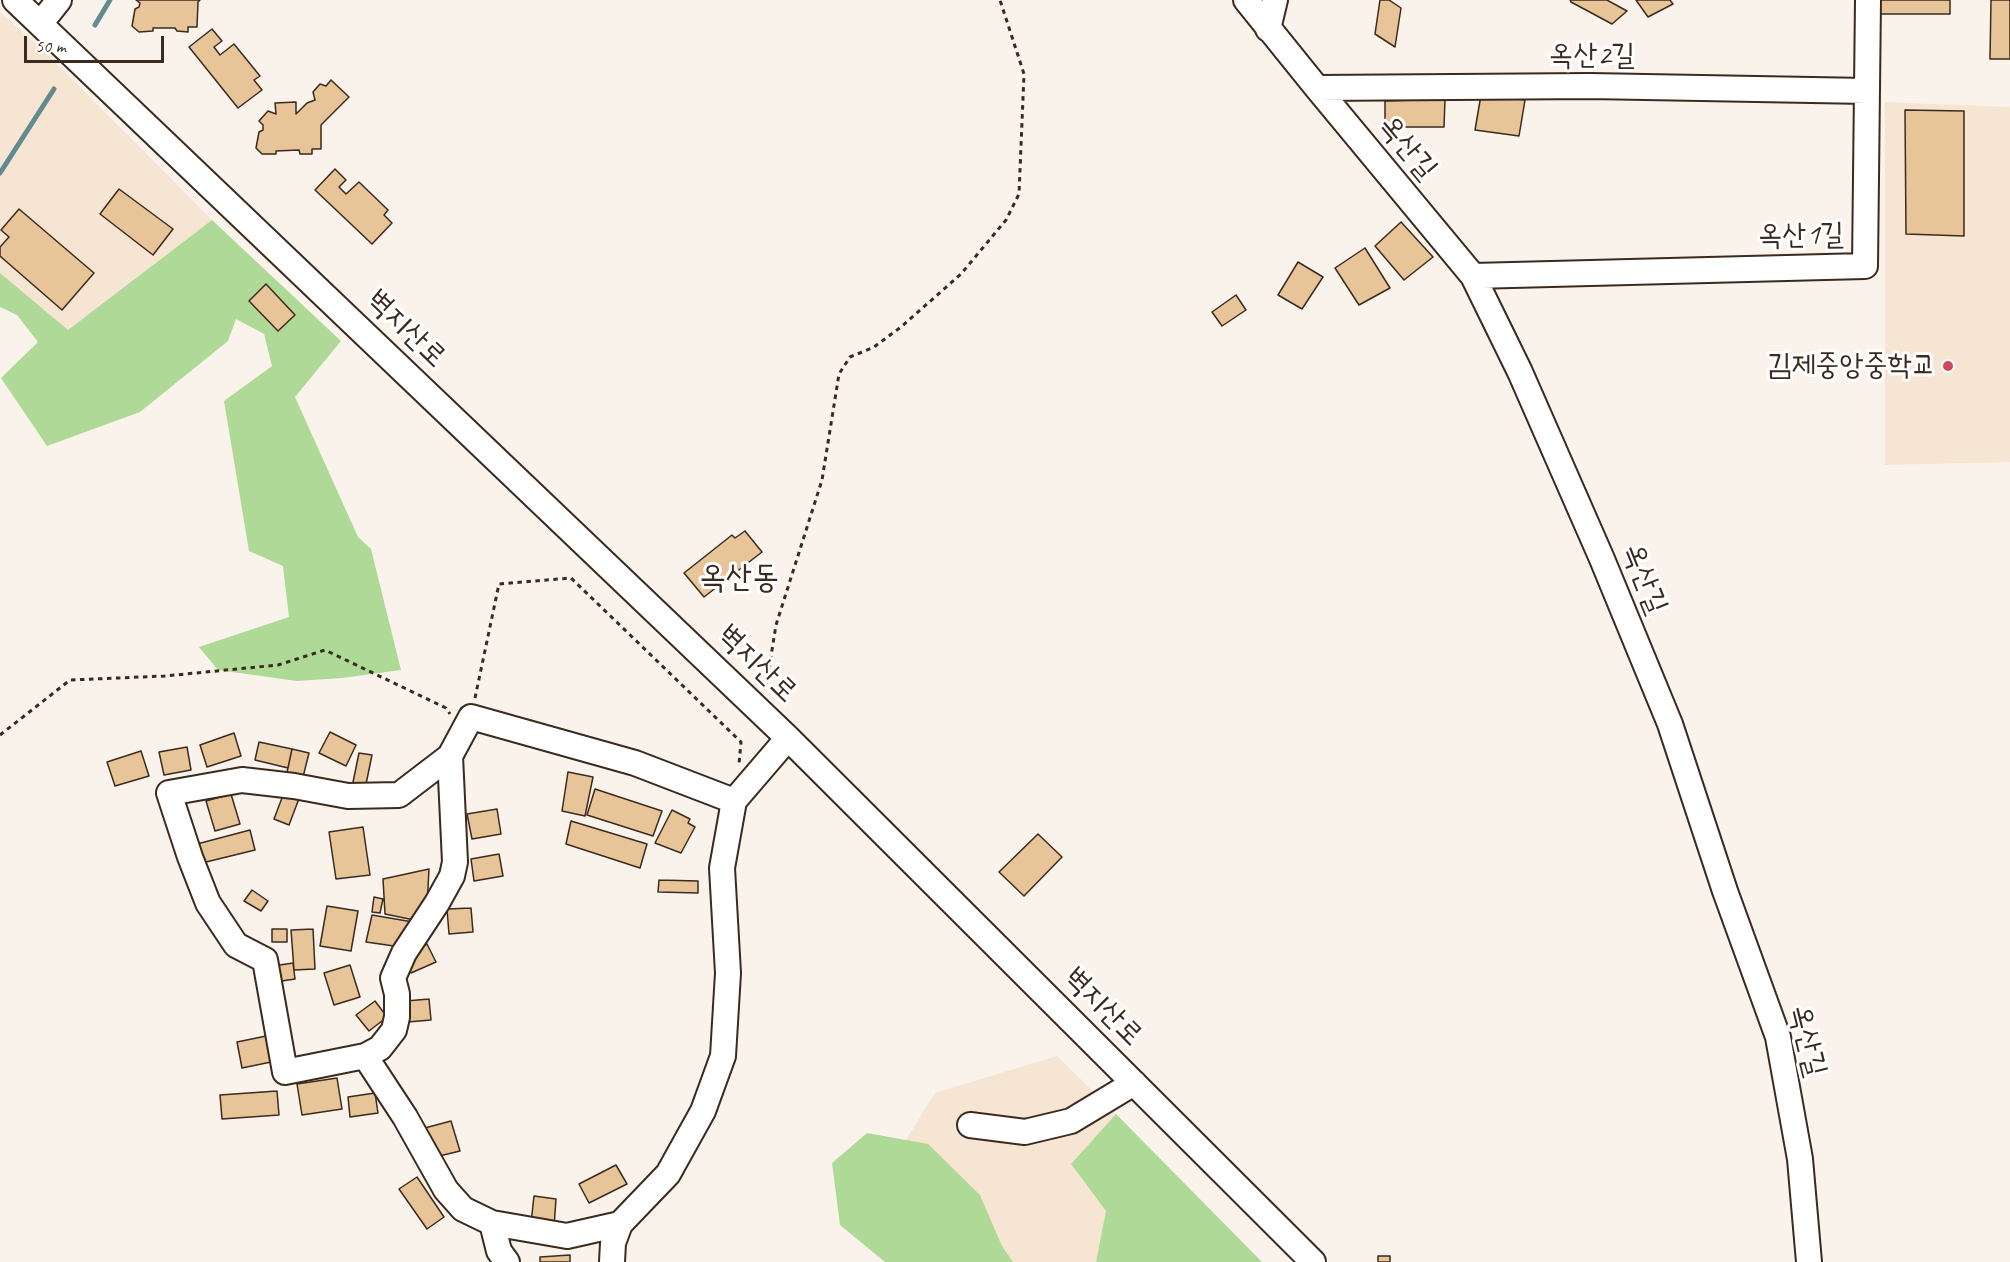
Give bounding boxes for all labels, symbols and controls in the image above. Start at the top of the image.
scale bar [27,24,166,62]
text: 50 m [35,35,66,57]
street label: 옥산2길 [1549,38,1635,74]
street label: 옥산길 [1370,109,1444,187]
street label: 옥산1길 [1758,217,1844,255]
street label: 벽지산로 [359,283,453,375]
place label: 김제중앙중학교 [1767,348,1936,384]
marker: 김제중앙중학교 [1941,359,1955,373]
street label: 옥산길 [1614,539,1674,619]
district label: 옥산동 [699,558,779,598]
street label: 벽지산로 [710,618,804,710]
street label: 벽지산로 [1056,960,1150,1054]
street label: 옥산길 [1781,1002,1833,1080]

